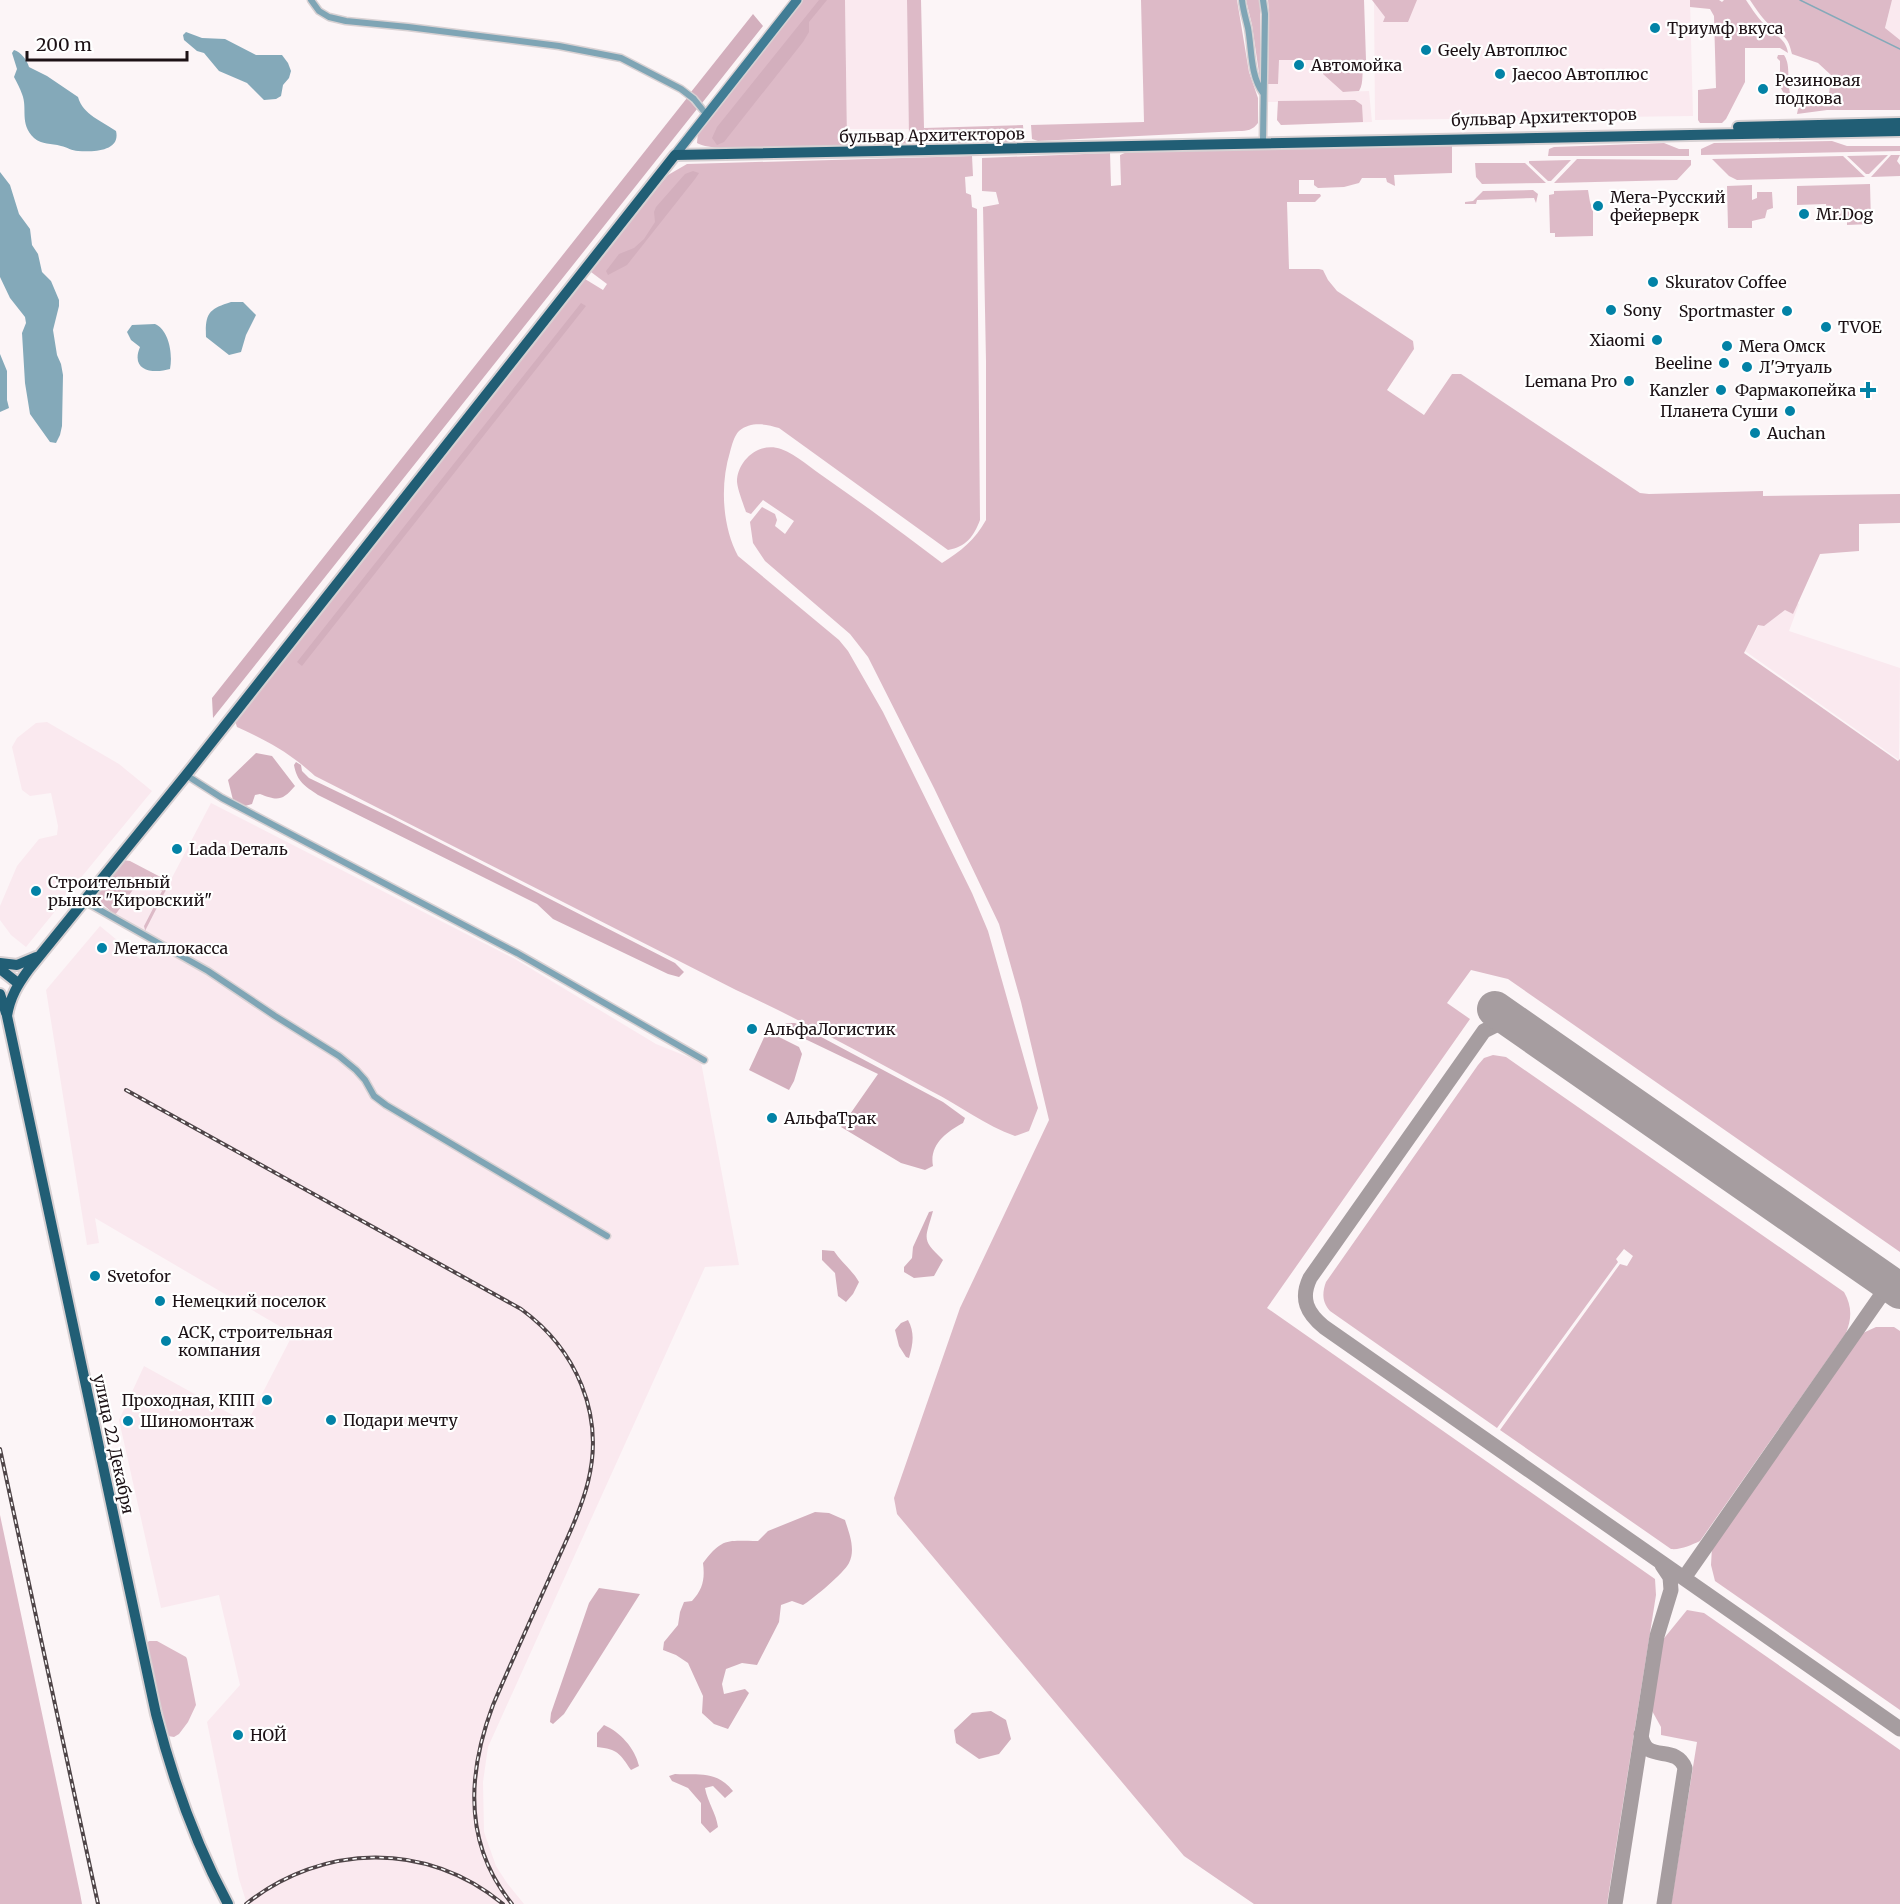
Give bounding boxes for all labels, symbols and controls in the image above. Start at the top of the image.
place label: Триумф вкуса [1667,18,1784,38]
marker: Триумф вкуса [1648,21,1662,35]
scale bar [27,24,188,62]
text: 200 m [36,33,92,56]
place label: Geely Автоплюс [1438,40,1567,60]
marker: Geely Автоплюс [1419,43,1433,57]
place label: Автомойка [1310,55,1402,75]
marker: Автомойка [1292,58,1306,72]
place label: Jaecoo Автоплюс [1511,64,1648,84]
marker: Jaecoo Автоплюс [1493,67,1507,81]
place label: Резиновая подкова [1775,70,1861,108]
marker: Резиновая подкова [1756,82,1770,96]
street label: бульвар Архитекторов [1451,104,1637,130]
street label: бульвар Архитекторов [839,123,1025,147]
place label: Мега-Русский фейерверк [1610,187,1726,225]
marker: Мега-Русский фейерверк [1591,199,1605,213]
place label: Mr.Dog [1816,204,1873,224]
marker: Mr.Dog [1797,207,1811,221]
place label: Skuratov Coffee [1665,272,1787,292]
marker: Skuratov Coffee [1646,275,1660,289]
place label: Sony [1623,300,1662,320]
place label: Sportmaster [1679,301,1775,321]
marker: Sony [1604,303,1618,317]
marker: Sportmaster [1780,304,1794,318]
place label: TVOE [1838,317,1882,337]
marker: TVOE [1819,320,1833,334]
place label: Xiaomi [1589,330,1645,350]
marker: Xiaomi [1650,333,1664,347]
place label: Мега Омск [1739,336,1826,356]
marker: Мега Омск [1720,339,1734,353]
place label: Beeline [1655,353,1712,373]
marker: Beeline [1717,356,1731,370]
place label: Л'Этуаль [1759,357,1832,377]
marker: Л'Этуаль [1740,360,1754,374]
place label: Lemana Pro [1525,371,1617,391]
marker: Lemana Pro [1622,374,1636,388]
place label: Kanzler [1649,380,1709,400]
place label: Фармакопейка [1735,380,1856,400]
marker: Kanzler [1714,383,1728,397]
marker: Фармакопейка [1861,383,1875,397]
place label: Планета Суши [1660,401,1778,421]
marker: Планета Суши [1783,404,1797,418]
place label: Auchan [1766,423,1826,443]
marker: Auchan [1748,426,1762,440]
place label: Lada Dеталь [189,839,288,859]
marker: Lada Dеталь [170,842,184,856]
place label: Строительный рынок "Кировский" [48,872,212,910]
marker: Строительный рынок "Кировский" [29,884,43,898]
place label: Металлокасса [114,938,229,958]
marker: Металлокасса [95,941,109,955]
place label: АльфаЛогистик [763,1019,896,1039]
marker: АльфаЛогистик [745,1022,759,1036]
place label: АльфаТрак [783,1108,876,1128]
marker: АльфаТрак [765,1111,779,1125]
place label: Svetofor [107,1266,171,1286]
marker: Svetofor [88,1269,102,1283]
place label: Немецкий поселок [172,1291,326,1311]
marker: Немецкий поселок [153,1294,167,1308]
place label: АСК, строительная компания [177,1322,333,1360]
marker: АСК, строительная компания [159,1334,173,1348]
street label: улица 22 Декабря [89,1372,139,1516]
place label: Проходная, КПП [121,1390,255,1410]
marker: Проходная, КПП [260,1393,274,1407]
place label: Подари мечту [343,1410,459,1430]
place label: Шиномонтаж [140,1411,254,1431]
marker: Подари мечту [324,1413,338,1427]
marker: Шиномонтаж [121,1414,135,1428]
place label: НОЙ [250,1725,287,1745]
marker: НОЙ [231,1728,245,1742]

